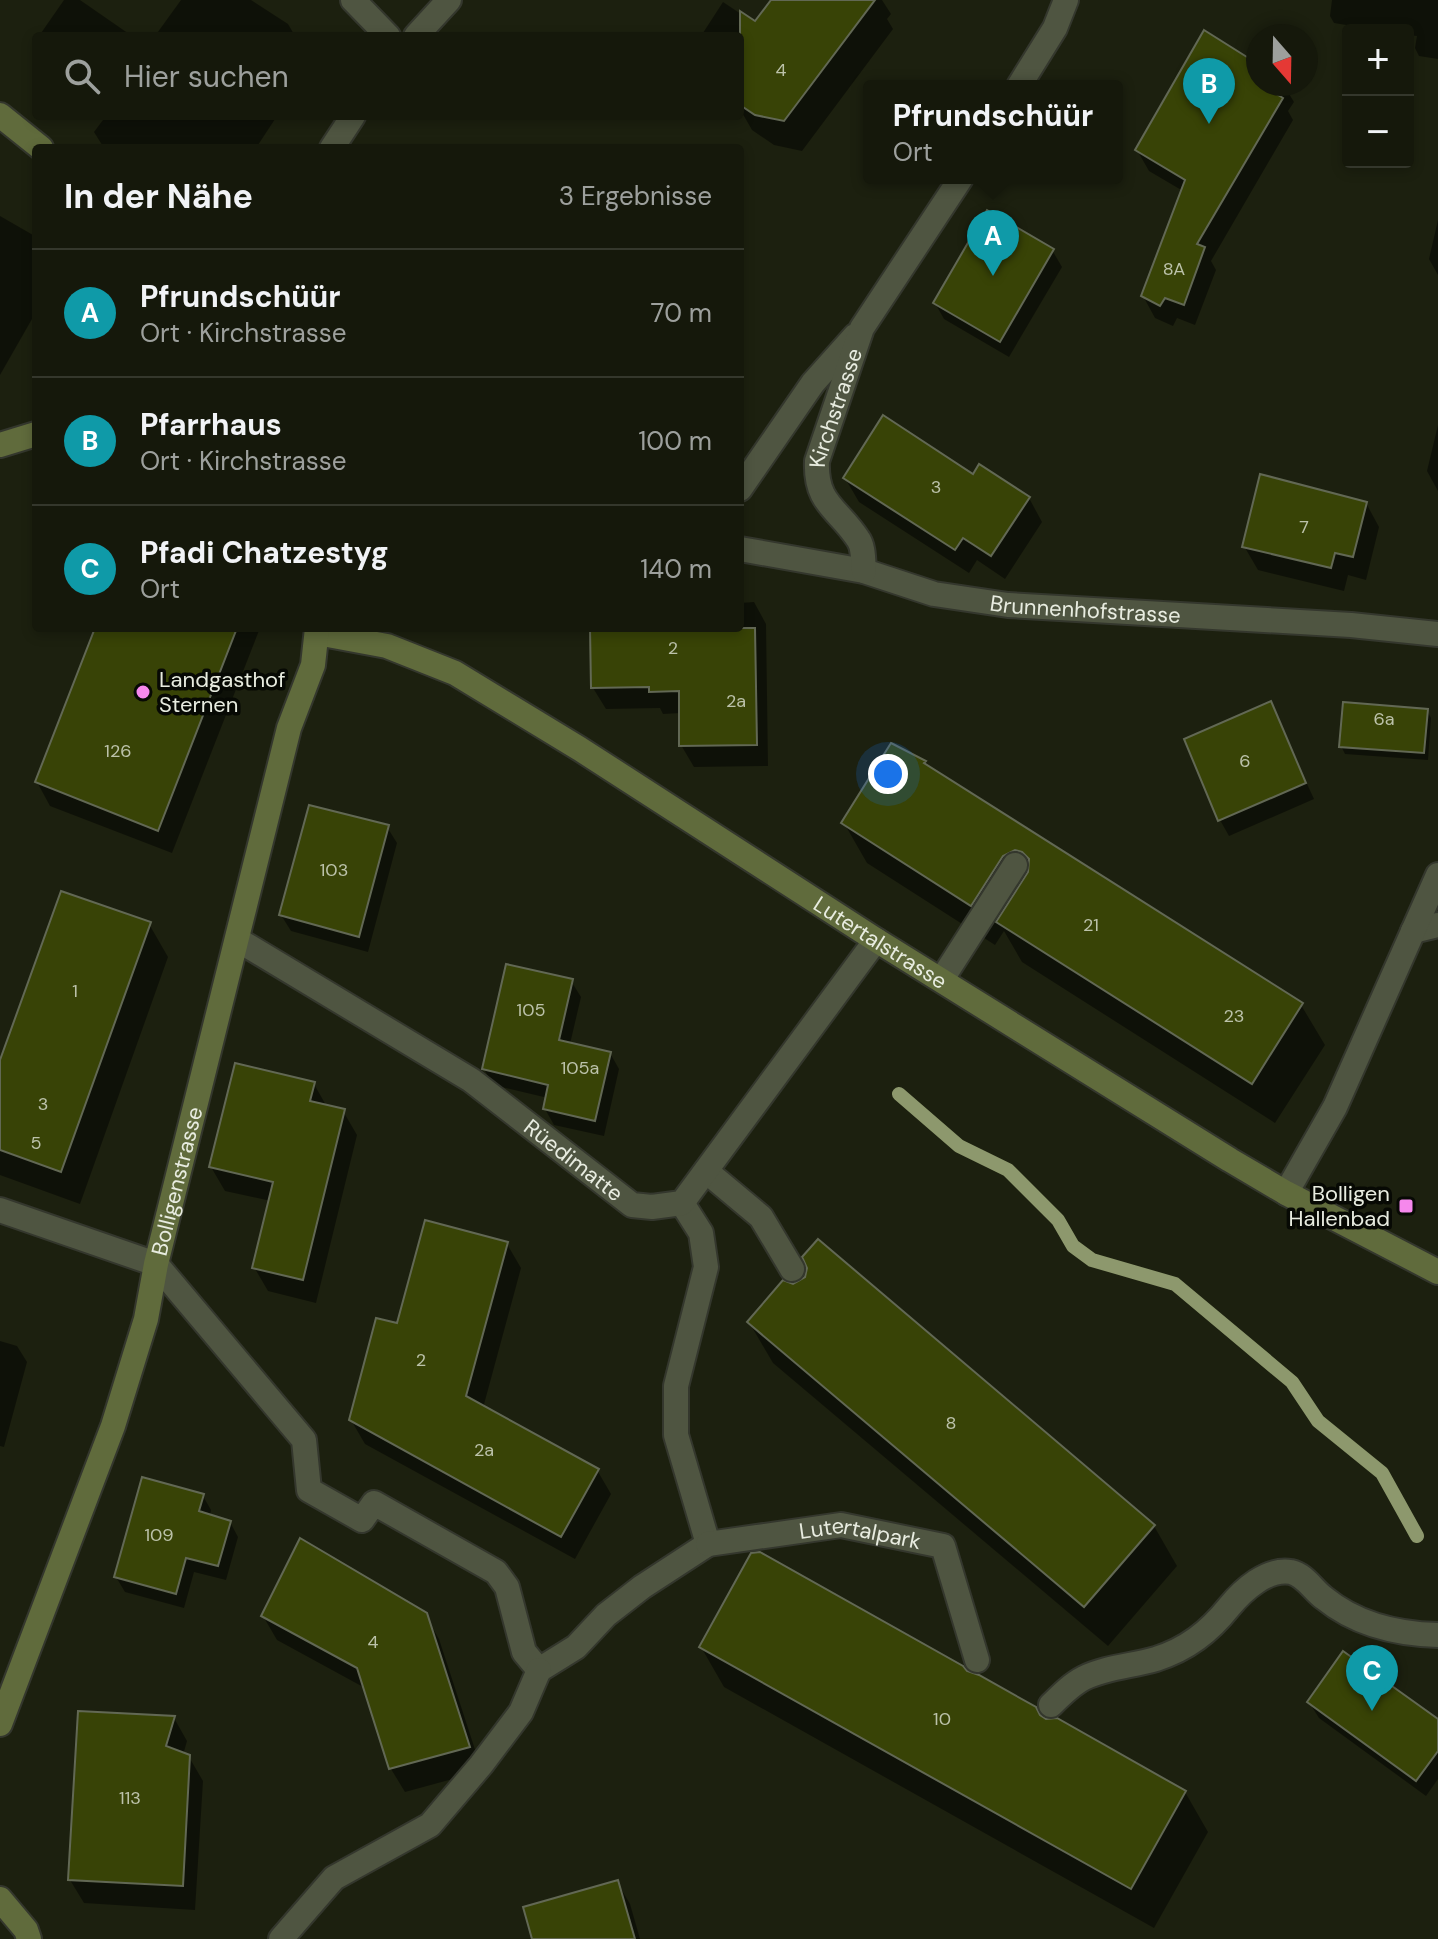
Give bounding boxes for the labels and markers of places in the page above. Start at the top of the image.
pin: B [1183,58,1235,124]
pin: A [967,210,1019,276]
place label: Landgasthof Sternen [159,665,286,719]
marker: Landgasthof Sternen [134,683,152,701]
place label: Bolligen Hallenbad [1289,1179,1390,1233]
marker: Bolligen Hallenbad [1397,1197,1415,1215]
pin: C [1346,1645,1398,1711]

